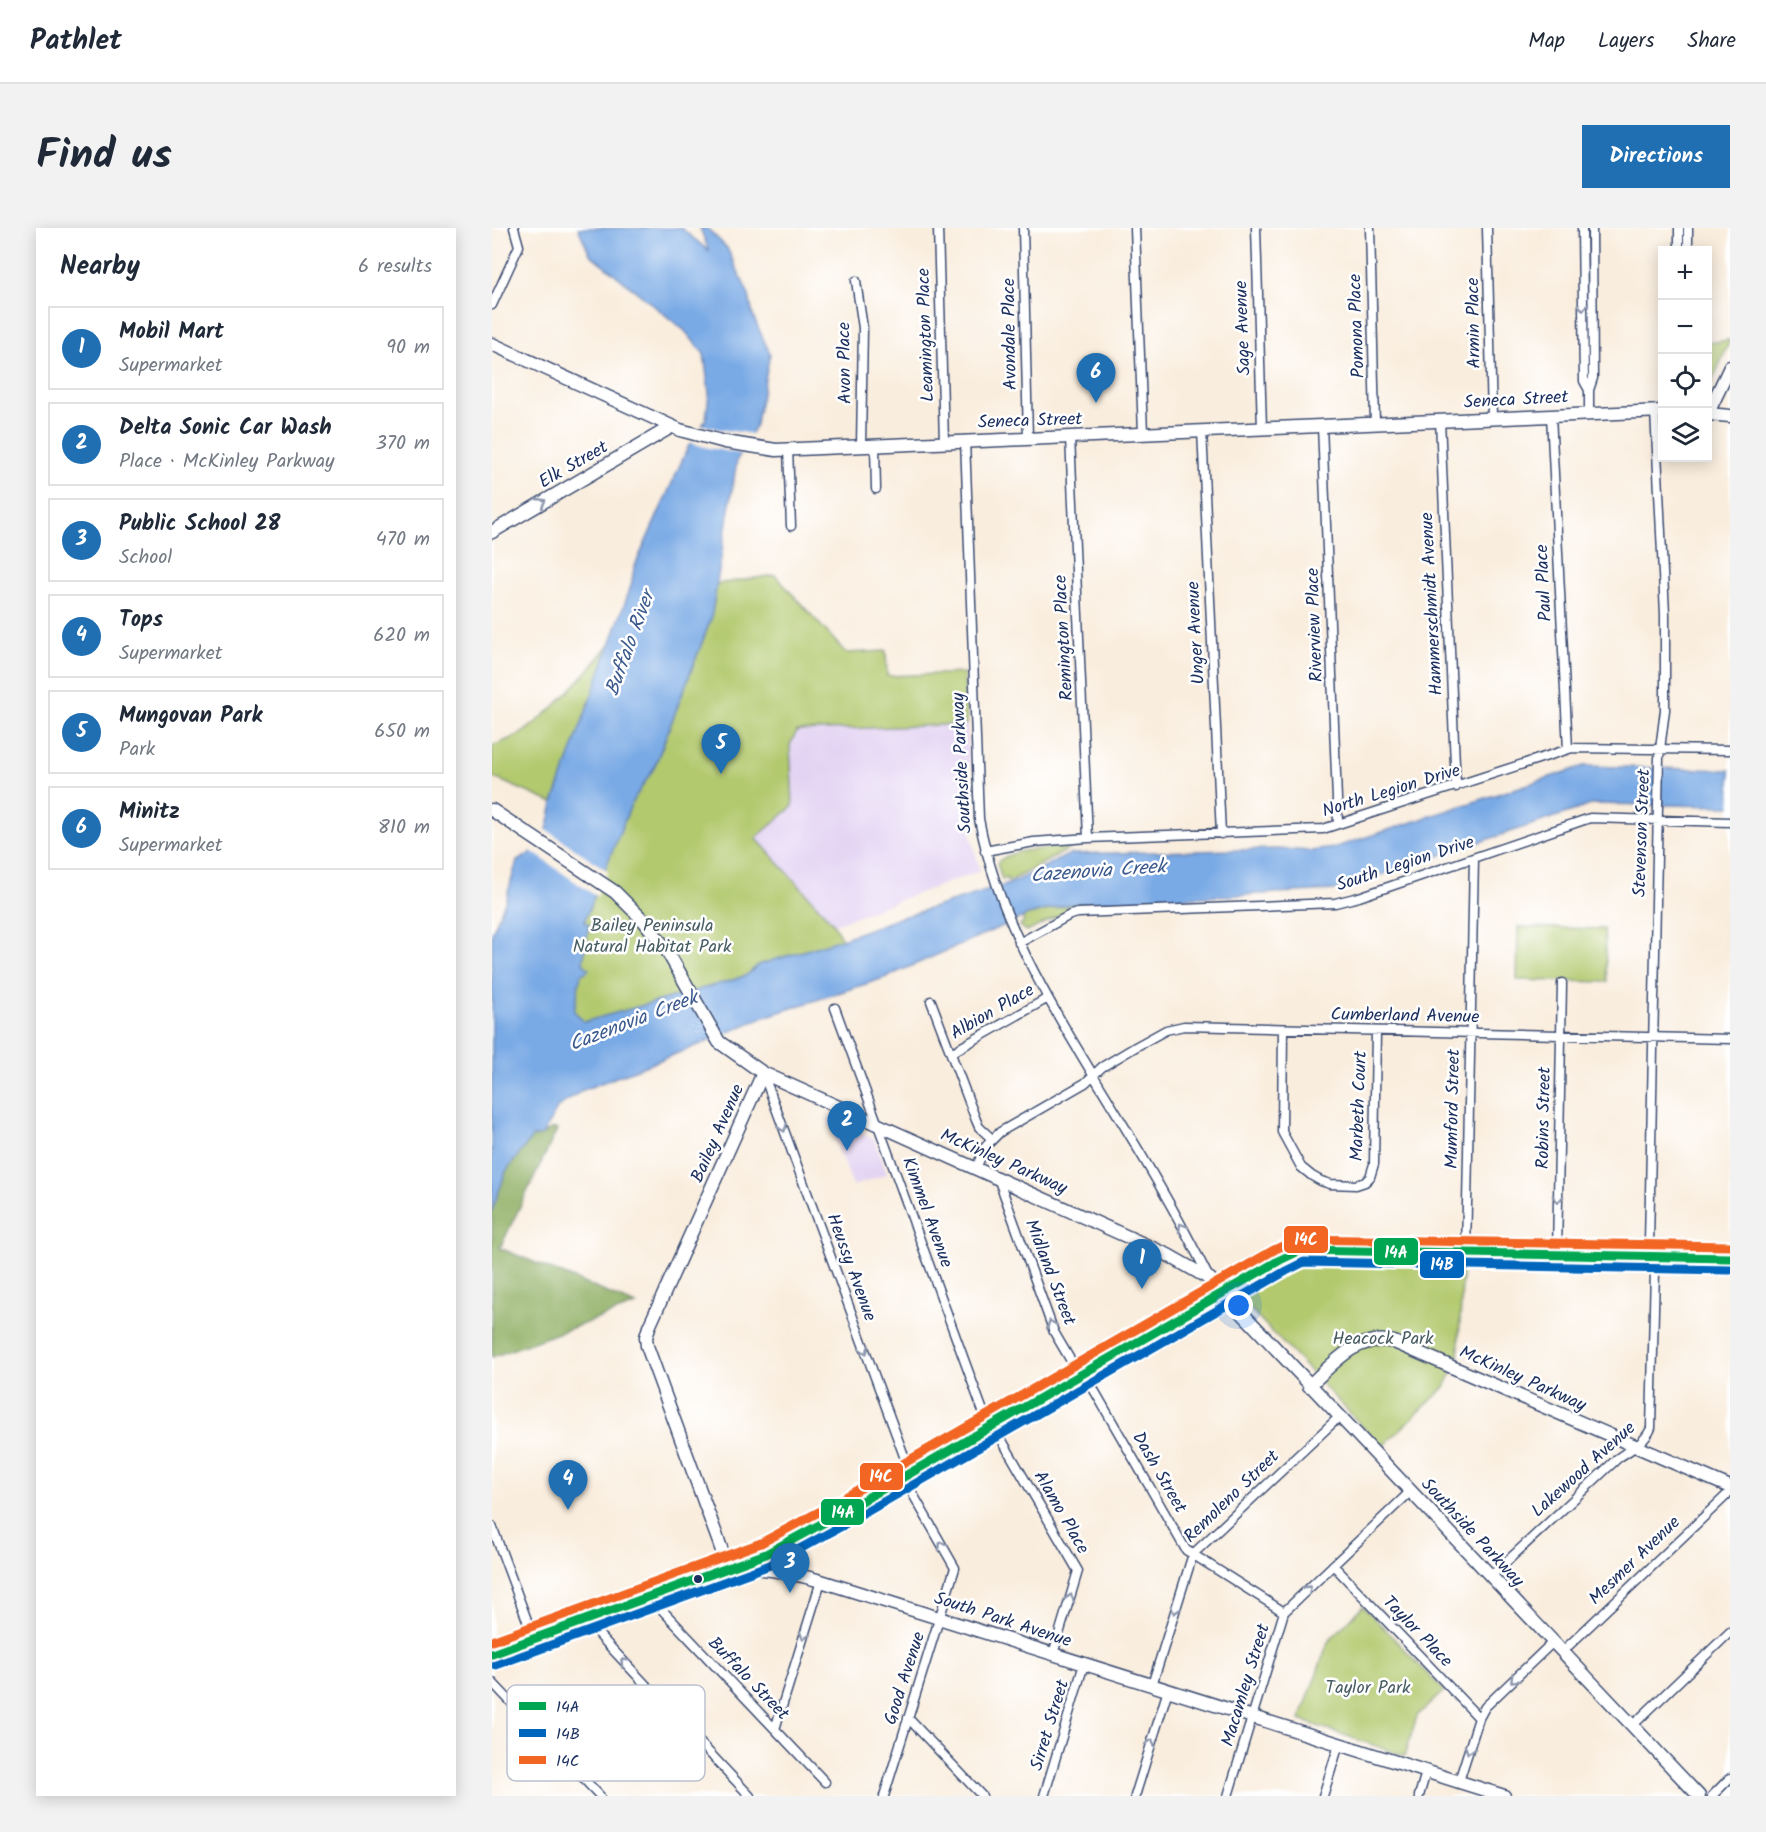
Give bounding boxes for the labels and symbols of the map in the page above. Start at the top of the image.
street label: Leamington Place [910,268,943,402]
street label: Pomona Place [1341,273,1374,379]
street label: Armin Place [1459,277,1490,369]
street label: Avondale Place [995,278,1026,390]
street label: Sage Avenue [1227,280,1260,376]
one-way arrow [1577,303,1589,312]
street label: Avon Place [830,322,861,404]
pin: 6 [1076,354,1116,403]
street label: Seneca Street [1463,383,1570,418]
street label: Seneca Street [977,405,1084,438]
street label: Elk Street [533,433,615,497]
one-way arrow [536,498,547,509]
street label: Hammerschmidt Avenue [1413,512,1452,696]
street label: Paul Place [1528,544,1561,622]
street label: Riverview Place [1299,567,1332,683]
street label: Remington Place [1047,574,1082,702]
street label: Unger Avenue [1179,581,1214,685]
water label: Buffalo River [597,583,666,700]
street label: Southside Parkway [944,691,981,834]
pin: 5 [702,724,740,774]
street label: North Legion Drive [1319,757,1464,826]
street label: Stevenson Street [1626,767,1659,898]
street label: South Legion Drive [1333,828,1478,900]
water label: Cazenovia Creek [1029,851,1169,893]
park label: Bailey Peninsula Natural Habitat Park [573,912,732,962]
street label: Albion Place [945,977,1040,1048]
water label: Cazenovia Creek [565,982,705,1061]
street label: Cumberland Avenue [1330,1001,1480,1032]
street label: Mumford Street [1438,1048,1469,1169]
street label: Marbeth Court [1343,1049,1376,1162]
street label: Robins Street [1529,1065,1560,1170]
street label: Bailey Avenue [684,1080,753,1188]
pin: 2 [828,1102,866,1151]
street label: McKinley Parkway [935,1121,1072,1204]
one-way arrow [776,1122,789,1132]
street label: Kimmel Avenue [893,1153,960,1272]
one-way arrow [1552,1195,1565,1204]
street label: Heussy Avenue [818,1210,884,1325]
street label: Midland Street [1016,1215,1084,1331]
one-way arrow [1178,1223,1189,1233]
line badge: 14C [1283,1225,1329,1254]
text: 14C [1294,1228,1318,1253]
line badge: 14A [1373,1237,1419,1266]
pin: 1 [1122,1240,1162,1289]
text: 14A [1384,1241,1408,1266]
line badge: 14B [1419,1250,1465,1279]
text: 14B [1430,1253,1454,1278]
your location [1224,1291,1253,1320]
one-way arrow [1046,1319,1059,1330]
park label: Heacock Park [1332,1325,1434,1354]
street label: McKinley Parkway [1454,1338,1591,1421]
one-way arrow [858,1344,870,1355]
street label: Lakewood Avenue [1525,1415,1643,1525]
street label: Dash Street [1124,1426,1194,1520]
street label: Remoleno Street [1177,1443,1288,1551]
pin: 4 [548,1460,588,1510]
line badge: 14C [859,1462,904,1491]
text: 14C [869,1465,893,1490]
street label: Alamo Place [1025,1466,1096,1560]
street label: Southside Parkway [1413,1472,1531,1595]
line badge: 14A [820,1498,865,1526]
text: 14A [831,1501,855,1526]
street label: Mesmer Avenue [1582,1509,1688,1613]
one-way arrow [938,1541,949,1551]
pin: 3 [770,1544,810,1593]
unlabelled marker [692,1573,704,1585]
street label: South Park Avenue [930,1585,1075,1656]
one-way arrow [1302,1585,1312,1596]
street label: Taylor Place [1375,1589,1459,1675]
one-way arrow [1063,1593,1075,1604]
one-way arrow [1170,1604,1182,1615]
street label: Macamley Street [1214,1619,1279,1751]
street label: Good Avenue [877,1628,934,1729]
street label: Buffalo Street [700,1630,796,1729]
one-way arrow [799,1630,811,1641]
one-way arrow [620,1658,631,1669]
one-way arrow [1511,1672,1521,1683]
park label: Taylor Park [1326,1674,1411,1703]
street label: Sirret Street [1023,1675,1078,1774]
legend [507,1685,705,1781]
text: 14A [556,1695,580,1720]
text: 14B [556,1722,580,1747]
one-way arrow [1144,1738,1156,1749]
one-way arrow [1464,1744,1476,1755]
text: 14C [556,1749,579,1774]

